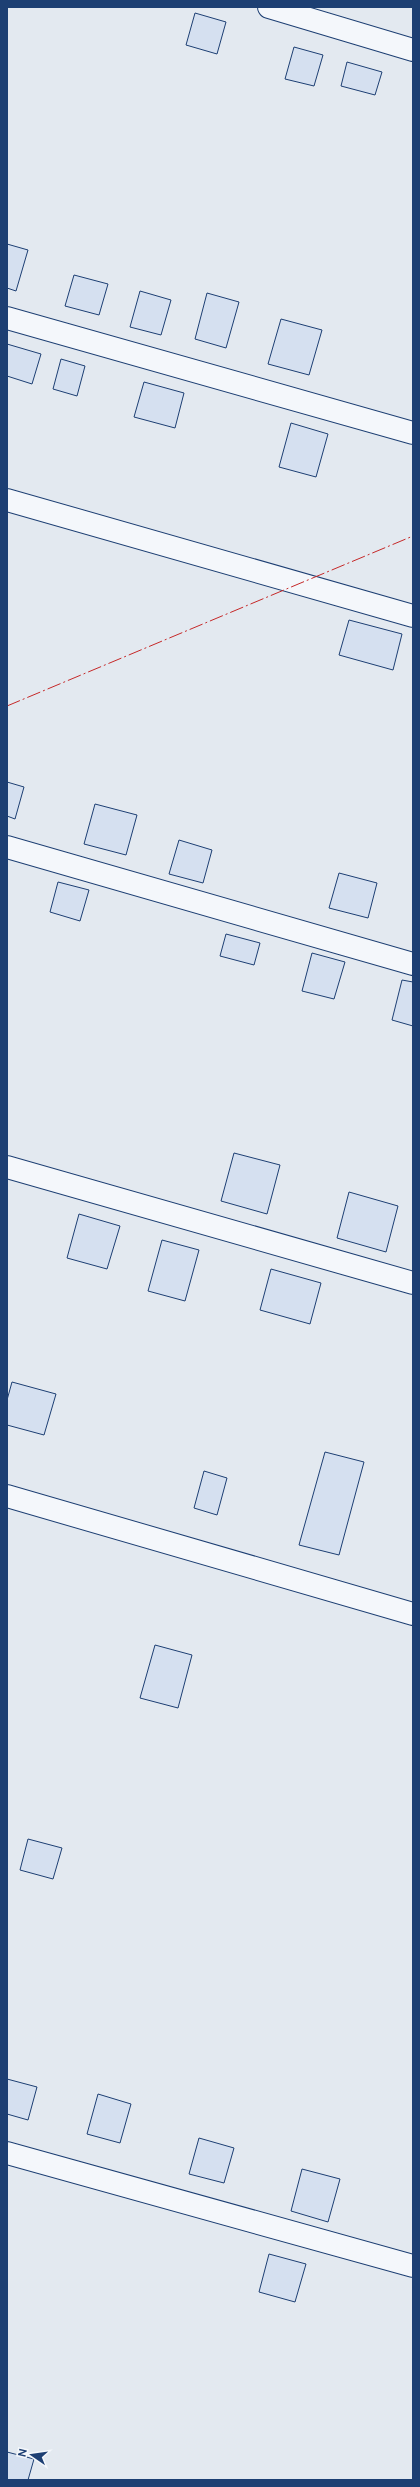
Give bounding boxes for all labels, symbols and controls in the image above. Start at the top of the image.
north arrow [12,2435,52,2475]
text: N [15,2447,30,2458]

